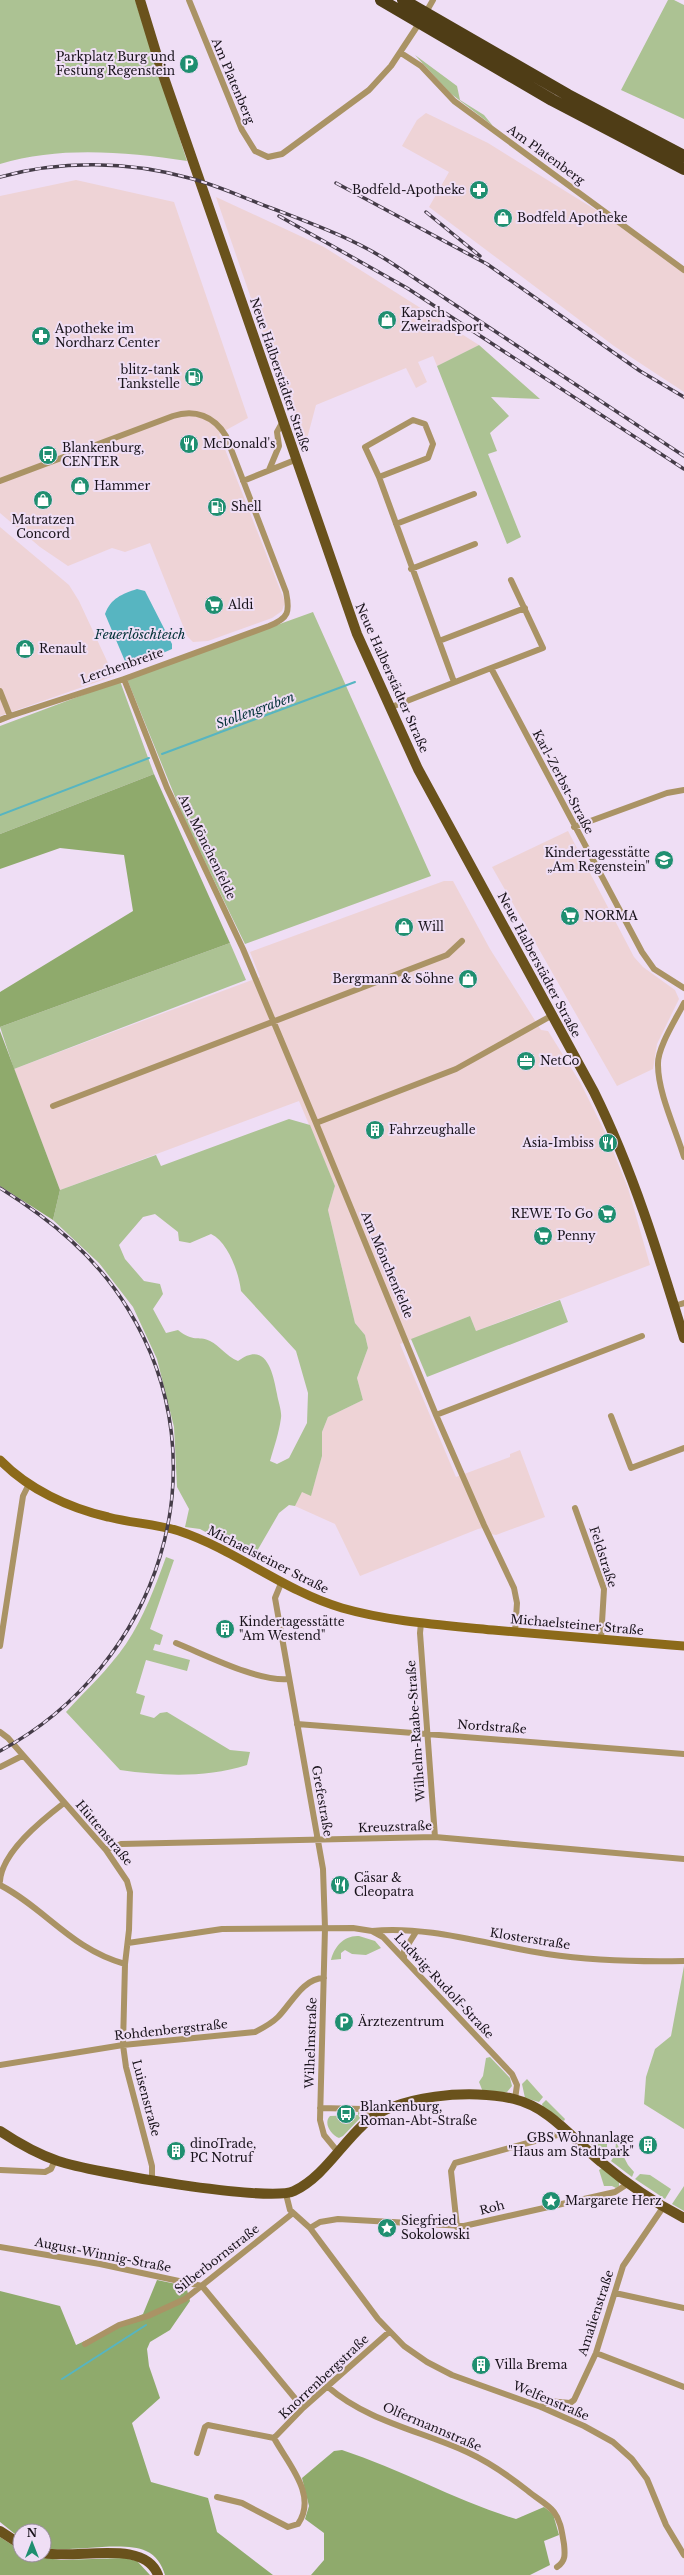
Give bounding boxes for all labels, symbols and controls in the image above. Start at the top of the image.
street label: Am Platenberg [208,35,259,127]
place label: Parkplatz Burg und Festung Regenstein [56,49,175,78]
parking icon: Parkplatz Burg und Festung Regenstein [178,53,200,75]
street label: Am Platenberg [504,121,588,188]
pharmacy icon: Bodfeld-Apotheke [468,179,490,201]
place label: Bodfeld-Apotheke [352,182,465,197]
shop icon: Bodfeld Apotheke [492,207,514,229]
place label: Bodfeld Apotheke [517,210,628,225]
street label: Neue Halberstädter Straße [247,296,314,454]
place label: Kapsch Zweiradsport [401,305,483,334]
shop icon: Kapsch Zweiradsport [376,309,398,331]
place label: Apotheke im Nordharz Center [54,321,160,350]
pharmacy icon: Apotheke im Nordharz Center [30,325,52,347]
place label: blitz-tank Tankstelle [118,362,181,391]
fuel station icon: blitz-tank Tankstelle [183,366,205,388]
restaurant icon: McDonald's [178,433,200,455]
place label: McDonald's [203,436,275,451]
place label: Blankenburg, CENTER [62,440,144,469]
bus stop icon: Blankenburg, CENTER [37,444,59,466]
shop icon: Hammer [69,475,91,497]
place label: Hammer [94,478,150,493]
shop icon: Matratzen Concord [32,489,54,511]
fuel station icon: Shell [206,496,228,518]
place label: Shell [231,499,262,514]
place label: Matratzen Concord [11,512,75,541]
supermarket icon: Aldi [203,594,225,616]
place label: Aldi [227,597,253,612]
street label: Neue Halberstädter Straße [353,601,432,755]
water label: Feuerlöschteich [94,626,185,643]
shop icon: Renault [14,638,36,660]
place label: Renault [39,641,87,656]
street label: Lerchenbreite [78,644,165,687]
water label: Stollengraben [213,688,297,733]
street label: Karl-Zerbst-Straße [530,727,597,837]
street label: Am Mönchenfelde [175,791,239,902]
place label: Kindertagesstätte „Am Regenstein" [544,845,650,874]
school or university icon: Kindertagesstätte „Am Regenstein" [653,849,675,871]
street label: Neue Halberstädter Straße [495,890,584,1040]
supermarket icon: NORMA [559,905,581,927]
place label: NORMA [584,908,638,923]
shop icon: Will [393,916,415,938]
place label: Will [417,919,444,934]
shop icon: Bergmann & Söhne [457,968,479,990]
place label: Bergmann & Söhne [333,971,454,986]
office icon: NetCo [515,1050,537,1072]
place label: NetCo [540,1053,580,1068]
building icon: Fahrzeughalle [364,1119,386,1141]
place label: Fahrzeughalle [389,1122,476,1137]
restaurant icon: Asia-Imbiss [597,1132,619,1154]
place label: Asia-Imbiss [521,1135,594,1150]
supermarket icon: REWE To Go [596,1203,618,1225]
place label: REWE To Go [511,1206,593,1221]
street label: Am Mönchenfelde [358,1208,417,1321]
supermarket icon: Penny [532,1225,554,1247]
place label: Penny [557,1228,596,1243]
street label: Michaelsteiner Straße [205,1522,331,1597]
street label: Feldstraße [586,1524,621,1590]
street label: Michaelsteiner Straße [510,1611,645,1638]
place label: Kindertagesstätte "Am Westend" [239,1614,345,1643]
building icon: Kindertagesstätte "Am Westend" [214,1618,236,1640]
street label: Wilhelm-Raabe-Straße [403,1660,428,1803]
street label: Nordstraße [457,1717,527,1736]
street label: Grefestraße [309,1764,336,1838]
street label: Hüttenstraße [73,1797,136,1868]
street label: Kreuzstraße [358,1818,432,1835]
place label: Cäsar & Cleopatra [354,1870,414,1899]
restaurant icon: Cäsar & Cleopatra [329,1874,351,1896]
street label: Klosterstraße [489,1925,571,1952]
street label: Ludwig-Rudolf-Straße [391,1930,497,2042]
street label: Wilhelmstraße [301,1997,320,2090]
parking icon: Ärztezentrum [333,2011,355,2033]
place label: Ärztezentrum [357,2013,444,2029]
street label: Rohdenbergstraße [114,2016,228,2043]
street label: Luisenstraße [129,2058,164,2138]
place label: Blankenburg, Roman-Abt-Straße [360,2099,477,2128]
bus stop icon: Blankenburg, Roman-Abt-Straße [335,2103,357,2125]
place label: GBS Wohnanlage "Haus am Stadtpark" [508,2130,634,2159]
building icon: GBS Wohnanlage "Haus am Stadtpark" [637,2134,659,2156]
place label: dinoTrade, PC Notruf [190,2136,256,2165]
building icon: dinoTrade, PC Notruf [165,2140,187,2162]
place icon: Margarete Herz [540,2190,562,2212]
place label: Margarete Herz [565,2193,662,2208]
street label: Roh [478,2197,506,2218]
place label: Siegfried Sokolowski [401,2213,470,2242]
place icon: Siegfried Sokolowski [376,2217,398,2239]
street label: Silberbornstraße [171,2221,262,2296]
street label: August-Winnig-Straße [33,2234,173,2275]
street label: Amalienstraße [574,2268,617,2359]
street label: Knorrenbergstraße [276,2331,372,2422]
building icon: Villa Brema [470,2354,492,2376]
place label: Villa Brema [494,2357,568,2372]
street label: Welfenstraße [510,2377,592,2423]
street label: Olfermannstraße [380,2399,484,2454]
north arrow [12,2523,52,2563]
text: N [27,2526,38,2540]

